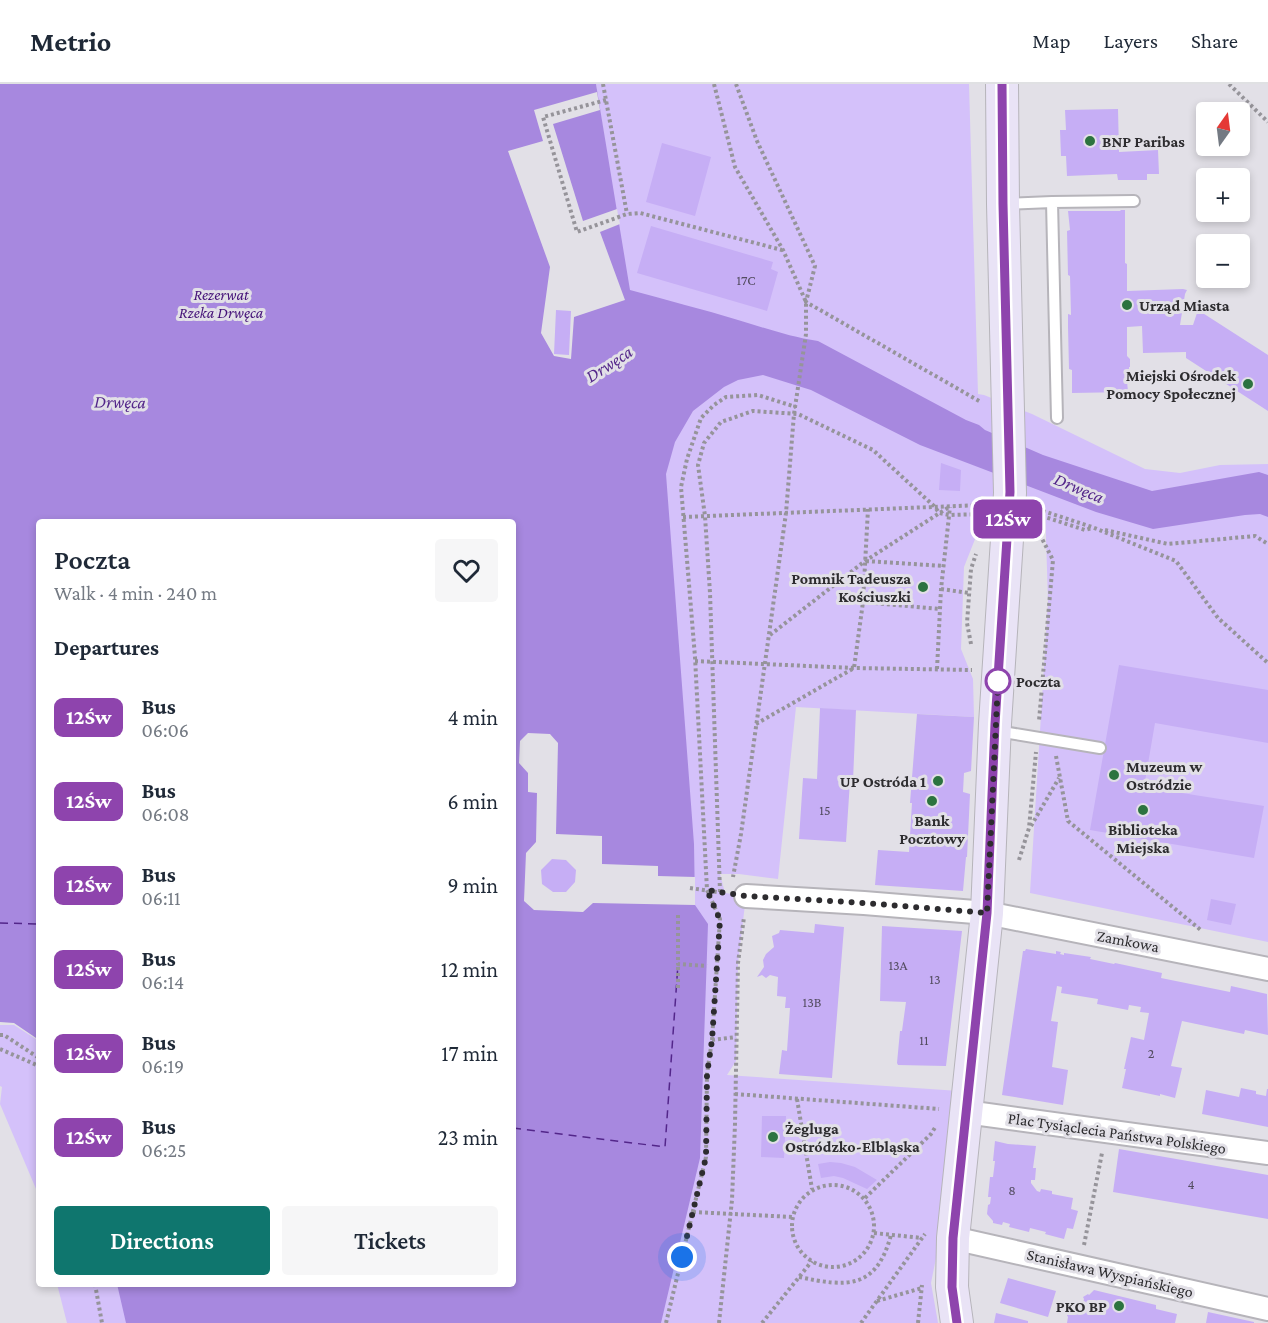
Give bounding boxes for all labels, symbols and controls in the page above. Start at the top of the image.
text: Metrio [30,26,111,57]
text: Map [1032,29,1071,53]
text: Layers [1104,29,1158,53]
text: Share [1191,29,1238,53]
north arrow [1196,102,1250,156]
map controls [1196,102,1250,288]
place label: BNP Paribas [1102,133,1185,150]
marker: BNP Paribas [1083,134,1097,148]
button: + [1196,168,1250,222]
button: − [1196,234,1250,288]
house number: 17C [736,272,756,288]
park label: Rezerwat Rzeka Drwęca [179,286,264,322]
place label: Urząd Miasta [1139,297,1230,314]
marker: Urząd Miasta [1120,298,1134,312]
water label: Drwęca [582,341,637,386]
place label: Miejski Ośrodek Pomocy Społecznej [1106,367,1236,403]
marker: Miejski Ośrodek Pomocy Społecznej [1241,377,1255,391]
water label: Drwęca [94,392,147,412]
water label: Drwęca [1051,469,1107,508]
line badge: 12Św [966,500,1050,538]
text: 12Św [985,507,1031,531]
button: heart [435,539,498,602]
text: Poczta [54,544,130,575]
place label: Pomnik Tadeusza Kościuszki [791,570,911,605]
marker: Pomnik Tadeusza Kościuszki [916,580,930,594]
text: Walk · 4 min · 240 m [54,582,217,604]
text: Departures [54,635,159,660]
marker: Poczta [985,668,1011,694]
place label: Poczta [1016,673,1061,690]
text: Bus [141,694,176,719]
text: 12Św [66,705,111,729]
text: 4 min [447,705,498,730]
text: 06:06 [141,719,189,741]
place label: Muzeum w Ostródzie [1126,758,1202,793]
marker: Muzeum w Ostródzie [1107,768,1121,782]
place label: UP Ostróda 1 [840,773,926,790]
marker: UP Ostróda 1 [931,774,945,788]
text: Bus [141,778,176,803]
text: 12Św [66,789,111,813]
text: 6 min [447,789,498,814]
marker: Bank Pocztowy [925,794,939,808]
house number: 15 [819,802,831,818]
text: 06:08 [141,803,190,825]
marker: Biblioteka Miejska [1136,803,1150,817]
place label: Bank Pocztowy [899,812,965,847]
place label: Biblioteka Miejska [1108,821,1178,857]
text: Bus [141,862,176,887]
text: 12Św [66,873,111,897]
text: 9 min [447,873,498,898]
text: 06:11 [141,887,181,909]
street label: Zamkowa [1095,927,1161,955]
text: Bus [141,946,176,971]
text: 12Św [66,957,111,981]
text: 12 min [441,957,498,982]
house number: 13A [888,957,908,973]
text: 06:14 [141,971,184,993]
house number: 13 [929,971,941,987]
house number: 13B [803,994,822,1010]
text: Bus [141,1030,176,1055]
house number: 11 [919,1032,929,1048]
text: 12Św [66,1041,111,1065]
text: 17 min [441,1041,498,1066]
house number: 2 [1148,1045,1155,1061]
text: 06:19 [141,1055,184,1077]
street label: Plac Tysiąclecia Państwa Polskiego [1007,1109,1227,1158]
text: Bus [141,1114,176,1139]
place label: Żegluga Ostródzko-Elbląska [785,1120,920,1155]
text: 12Św [66,1125,111,1149]
text: 23 min [438,1125,498,1150]
marker: Żegluga Ostródzko-Elbląska [766,1130,780,1144]
text: 06:25 [141,1139,186,1161]
house number: 4 [1187,1176,1195,1192]
house number: 8 [1008,1182,1016,1198]
button: Directions [54,1206,270,1275]
button: Tickets [282,1206,498,1275]
your location [667,1242,697,1272]
street label: Stanisława Wyspiańskiego [1025,1246,1195,1301]
place label: PKO BP [1056,1298,1107,1315]
marker: PKO BP [1112,1299,1126,1313]

